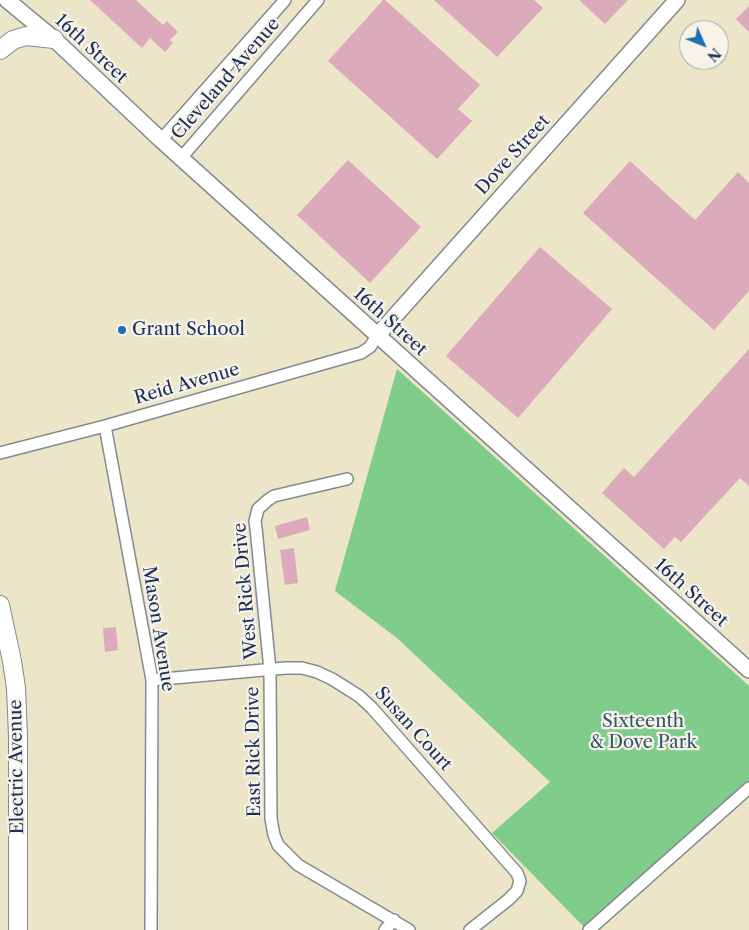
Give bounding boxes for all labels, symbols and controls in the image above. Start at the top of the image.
street label: 16th Street [50,10,132,88]
street label: Cleveland Avenue [167,14,285,144]
north arrow [679,20,729,70]
text: N [703,44,725,65]
street label: Dove Street [471,111,555,199]
street label: 16th Street [349,283,431,361]
place label: Grant School [132,319,245,341]
marker: Grant School [116,324,128,336]
street label: Reid Avenue [132,359,242,409]
street label: West Rick Drive [229,522,263,660]
street label: 16th Street [650,554,732,632]
street label: Mason Avenue [137,565,179,693]
street label: Susan Court [370,683,456,775]
street label: East Rick Drive [242,686,266,818]
street label: Electric Avenue [5,699,29,835]
park label: Sixteenth & Dove Park [589,711,697,754]

